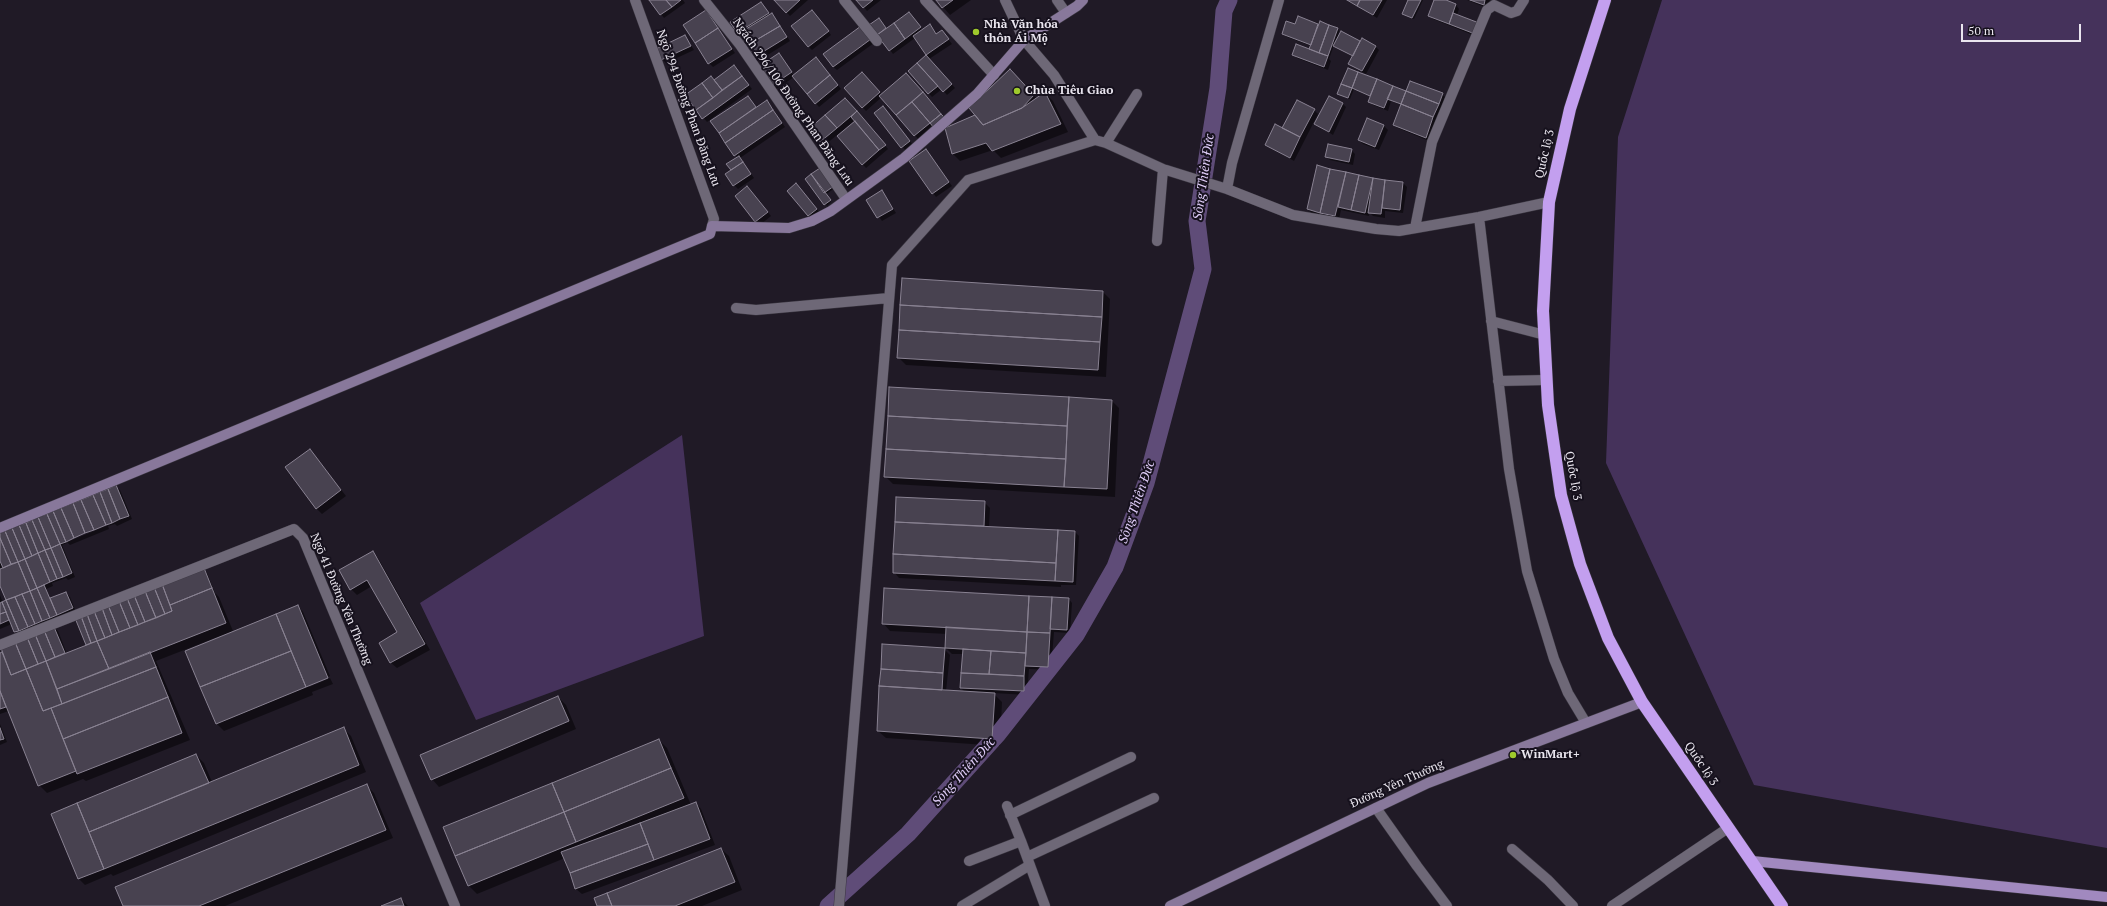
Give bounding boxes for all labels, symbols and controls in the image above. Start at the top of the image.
street label: Ngách 296/106 Đường Phan Đăng Lưu [729,16,857,188]
scale bar [1963,16,2083,42]
place label: Nhà Văn hóa thôn Ái Mộ [984,18,1058,46]
text: 50 m [1968,23,1994,38]
marker: Nhà Văn hóa thôn Ái Mộ [971,27,981,37]
street label: Ngõ 294 Đường Phan Đăng Lưu [653,28,723,188]
place label: Chùa Tiêu Giao [1025,84,1113,98]
marker: Chùa Tiêu Giao [1012,86,1022,96]
street label: Quốc lộ 3 [1532,128,1558,180]
water label: Sông Thiên Đức [1190,133,1218,221]
street label: Quốc lộ 3 [1562,450,1584,502]
water label: Sông Thiên Đức [1115,458,1159,546]
street label: Ngõ 41 Đường Yên Thường [307,531,375,667]
water label: Sông Thiên Đức [929,735,999,809]
street label: Quốc lộ 3 [1681,739,1721,789]
place label: WinMart+ [1521,748,1580,762]
marker: WinMart+ [1508,750,1518,760]
street label: Đường Yên Thường [1348,757,1446,811]

